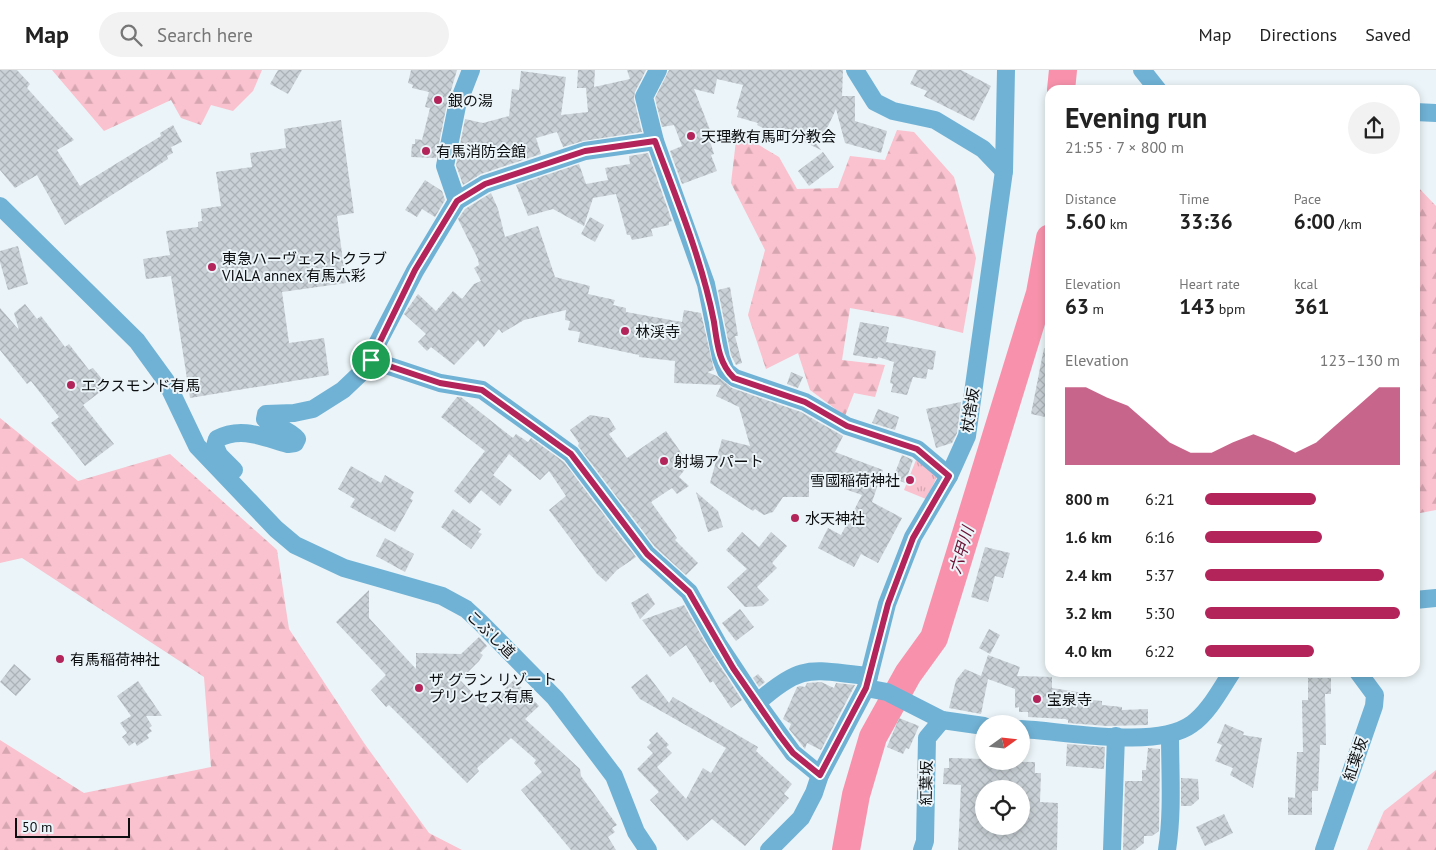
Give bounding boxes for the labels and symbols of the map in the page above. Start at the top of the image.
place label: 銀の湯 [448,91,493,110]
marker: 銀の湯 [432,94,444,106]
place label: 天理教有馬町分教会 [701,127,836,146]
marker: 天理教有馬町分教会 [685,130,697,142]
place label: 有馬消防会館 [436,142,526,161]
marker: 有馬消防会館 [420,145,432,157]
place label: 東急ハーヴェストクラブ VIALA annex 有馬六彩 [221,249,387,285]
marker: 東急ハーヴェストクラブ VIALA annex 有馬六彩 [206,261,218,273]
place label: 林渓寺 [635,322,680,341]
marker: 林渓寺 [619,325,631,337]
pin [350,339,392,381]
place label: エクスモンド有馬 [81,376,201,395]
marker: エクスモンド有馬 [65,379,77,391]
street label: 杖捨坂 [957,386,983,434]
place label: 射場アパート [674,452,764,471]
marker: 射場アパート [658,455,670,467]
place label: 雪國稲荷神社 [810,471,900,490]
marker: 雪國稲荷神社 [904,474,916,486]
place label: 水天神社 [805,509,865,528]
marker: 水天神社 [789,512,801,524]
water label: 六甲川 [944,522,978,576]
street label: こぶし道 [463,606,519,662]
place label: 有馬稲荷神社 [70,650,160,669]
marker: 有馬稲荷神社 [54,653,66,665]
place label: ザ グラン リゾート プリンセス有馬 [429,670,557,706]
marker: ザ グラン リゾート プリンセス有馬 [413,682,425,694]
place label: 宝泉寺 [1047,690,1092,709]
marker: 宝泉寺 [1031,693,1043,705]
north arrow [975,715,1030,770]
street label: 紅葉坂 [1339,735,1371,783]
street label: 紅葉坂 [916,760,936,806]
scale bar [15,815,130,838]

